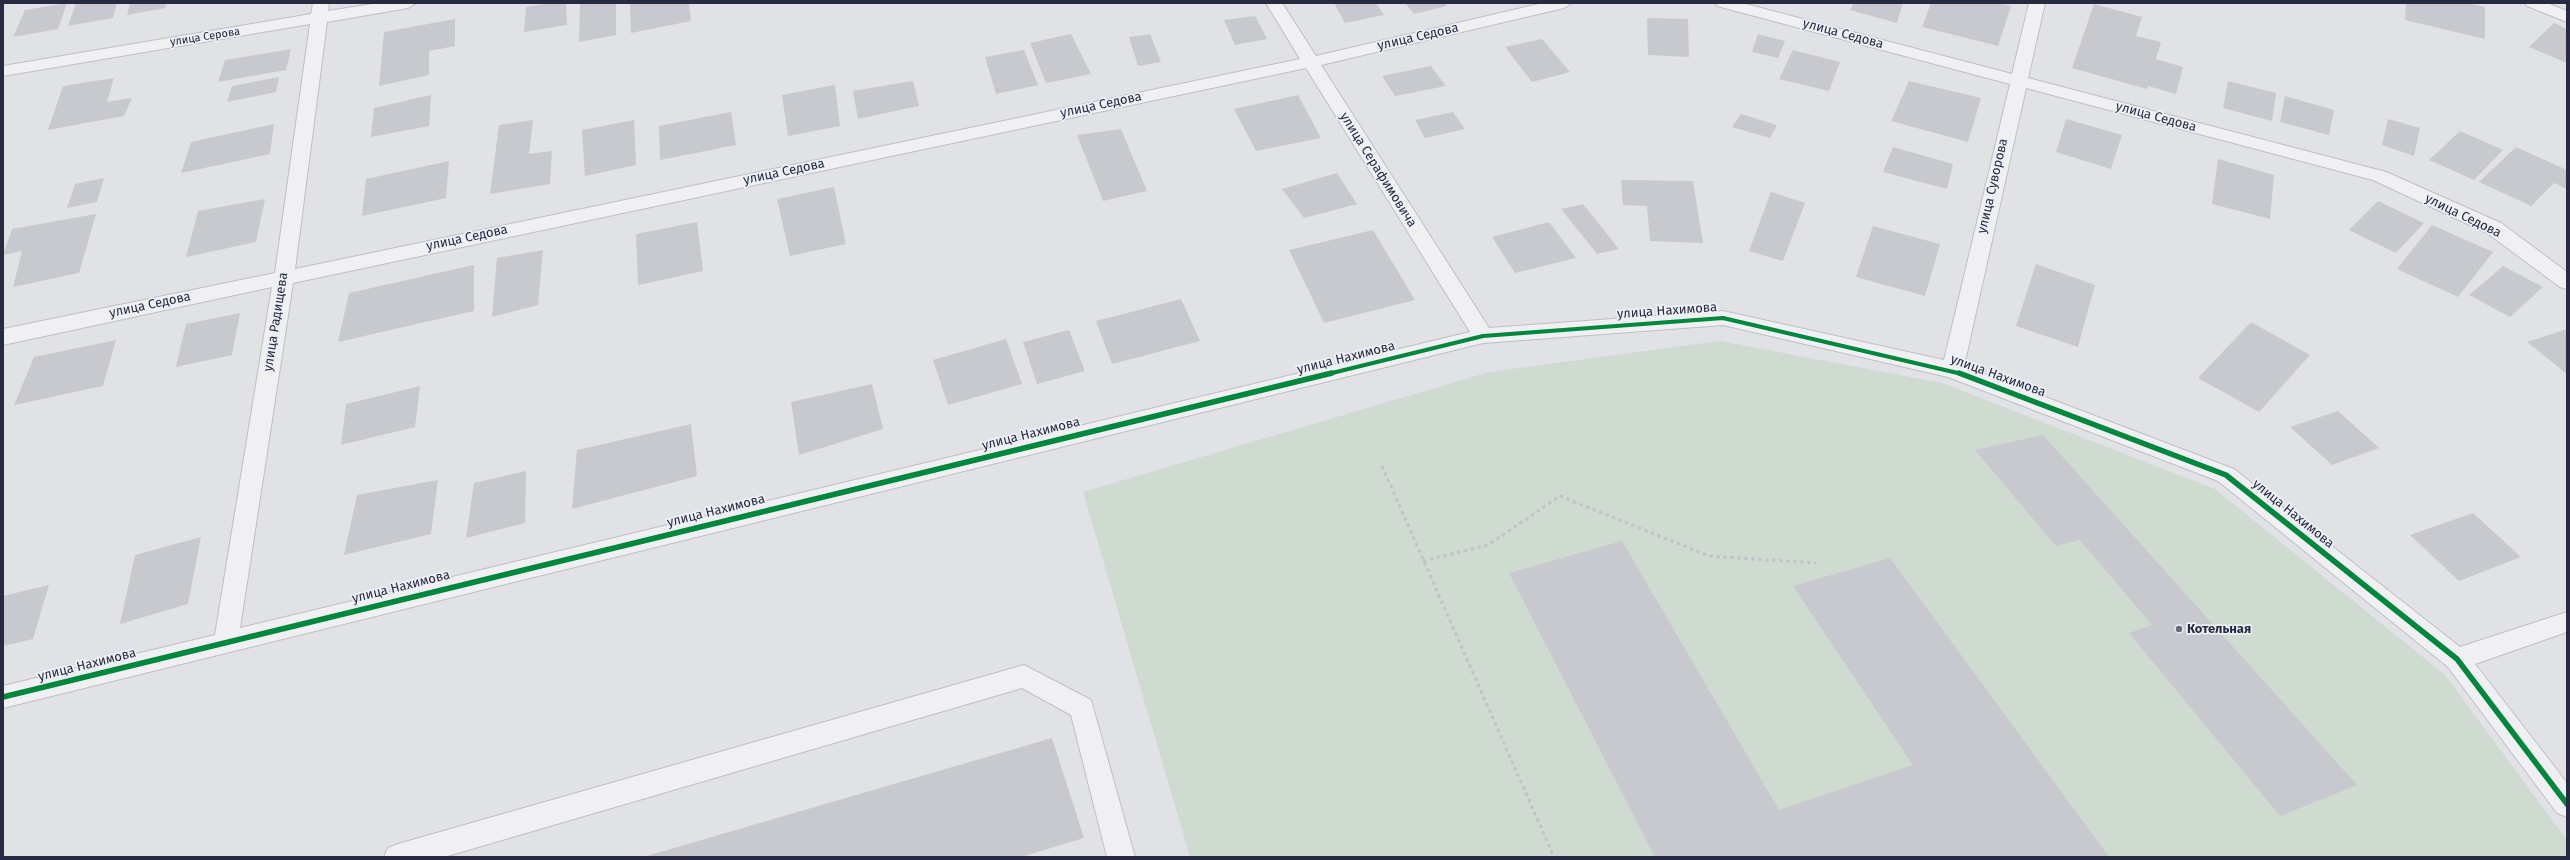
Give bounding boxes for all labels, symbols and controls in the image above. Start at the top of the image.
street label: улица Седова [1801,16,1885,52]
street label: улица Седова [1376,20,1460,54]
street label: улица Серова [169,25,241,49]
street label: улица Седова [1059,89,1143,121]
street label: улица Седова [2114,99,2198,135]
street label: улица Серафимовича [1336,110,1420,230]
street label: улица Суворова [1974,137,2012,235]
street label: улица Седова [742,156,826,188]
street label: улица Седова [2422,191,2504,241]
street label: улица Седова [425,222,509,254]
street label: улица Радищева [260,271,292,373]
street label: улица Седова [108,289,192,321]
street label: улица Нахимова [1616,300,1718,322]
street label: улица Нахимова [1295,338,1397,378]
street label: улица Нахимова [1948,352,2048,400]
street label: улица Нахимова [980,414,1082,454]
street label: улица Нахимова [2249,476,2337,552]
street label: улица Нахимова [665,491,767,531]
street label: улица Нахимова [350,567,452,607]
place label: Котельная [2187,621,2251,637]
marker: Котельная [2174,624,2184,634]
street label: улица Нахимова [36,645,138,685]

